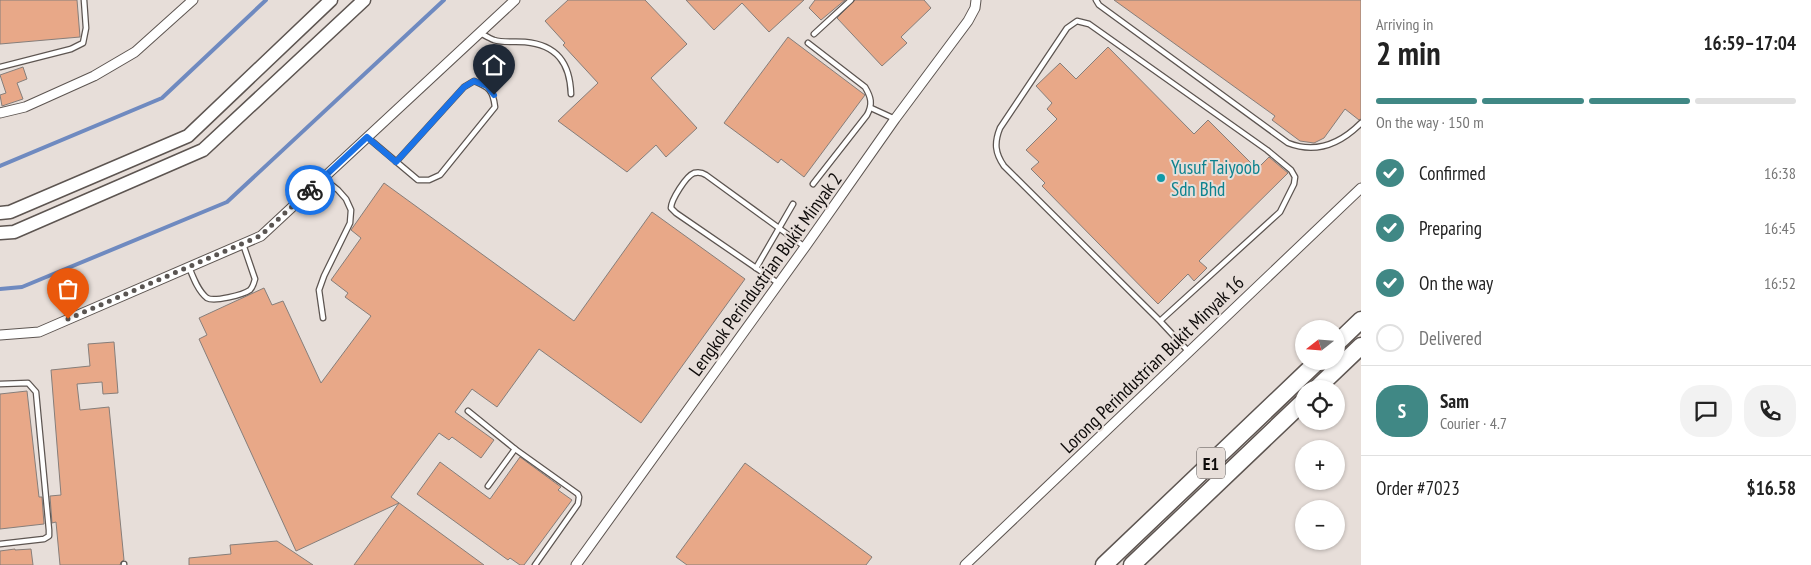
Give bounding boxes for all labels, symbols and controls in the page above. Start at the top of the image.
text: Arriving in [1376,14,1433,34]
text: 16:59–17:04 [1703,31,1796,55]
text: 2 min [1376,32,1441,74]
pin [473,44,515,95]
icon: home [480,51,508,79]
text: On the way · 150 m [1376,112,1484,132]
place label: Yusuf Taiyoob Sdn Bhd [1171,155,1260,201]
icon: check [1376,159,1404,187]
text: Confirmed [1419,161,1486,185]
text: 16:38 [1764,163,1796,183]
courier [285,165,335,215]
street label: Lengkok Perindustrian Bukit Minyak 2 [683,168,847,380]
marker: Yusuf Taiyoob Sdn Bhd [1155,172,1167,184]
icon: bike [296,176,324,204]
icon: check [1376,214,1404,242]
text: Preparing [1419,216,1482,240]
text: 16:45 [1764,218,1796,238]
pin [47,268,89,319]
icon: check [1376,269,1404,297]
street label: Lorong Perindustrian Bukit Minyak 16 [1055,270,1249,458]
text: On the way [1419,271,1493,295]
text: 16:52 [1764,273,1796,293]
icon: bag [54,275,82,303]
north arrow [1295,320,1345,370]
map controls [1295,320,1345,550]
text: Delivered [1419,326,1482,350]
button: locate [1295,380,1345,430]
button: chat [1680,385,1732,437]
button: phone [1744,385,1796,437]
text: Sam [1440,389,1469,413]
text: S [1398,399,1406,423]
text: Courier · 4.7 [1440,413,1507,433]
button: + [1295,440,1345,490]
road number: E1 [1197,448,1225,478]
text: Order #7023 [1376,476,1460,500]
text: $16.58 [1747,476,1796,500]
button: − [1295,500,1345,550]

